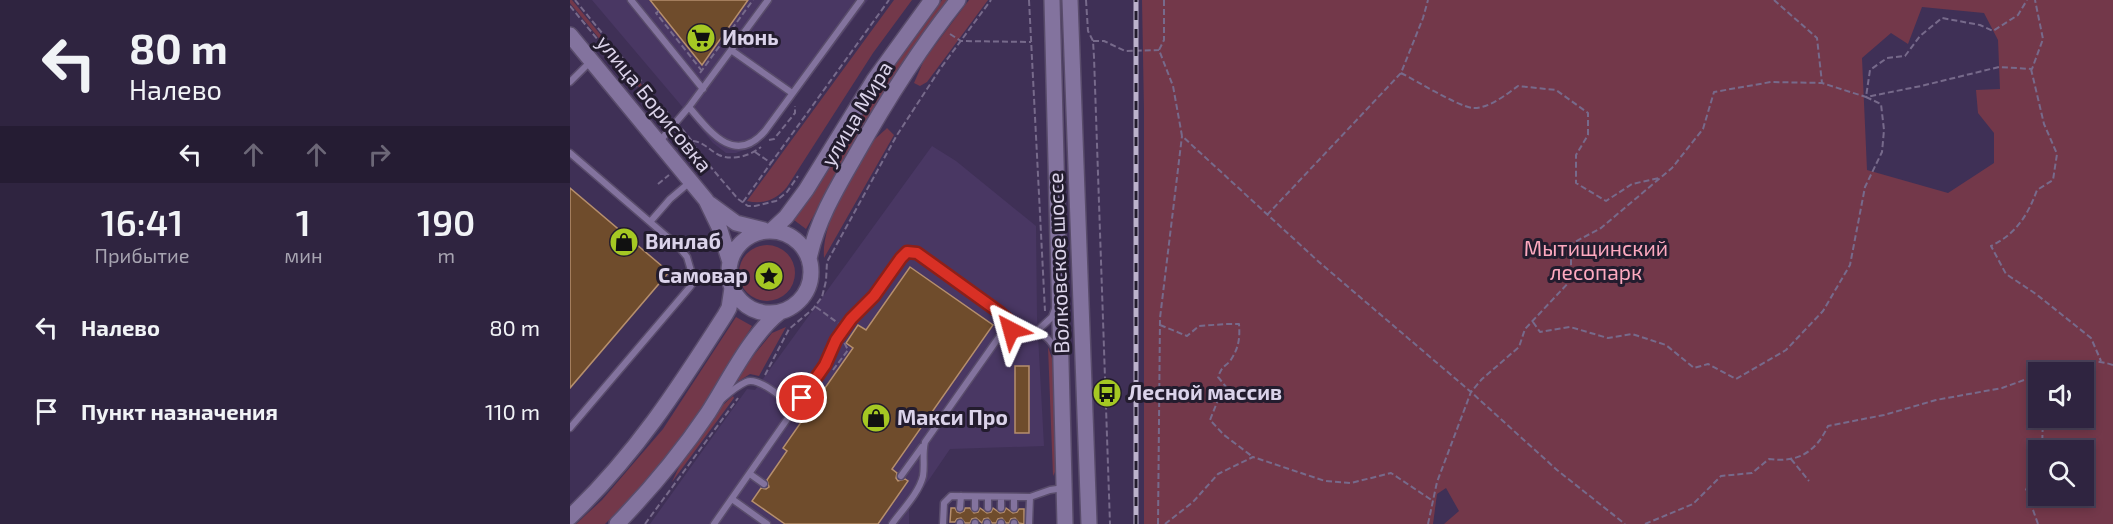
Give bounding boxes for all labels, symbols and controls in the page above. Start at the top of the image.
text: 80 m [129,22,228,72]
supermarket icon: Июнь [685,22,717,54]
icon: left [30,24,108,102]
place label: Июнь [722,24,779,49]
street label: улица Борисовка [591,29,718,177]
street label: улица Мира [815,56,898,171]
text: Налево [129,73,222,105]
icon: left [174,138,207,171]
icon: ahead [237,138,270,171]
icon: ahead [300,138,333,171]
icon: right [363,138,396,171]
street label: Волковское шоссе [1042,172,1073,354]
text: 16:41 [101,200,183,243]
text: 1 [296,200,311,243]
text: 190 [417,200,475,243]
shop icon: Винлаб [608,226,640,258]
place label: Винлаб [645,228,721,253]
park label: Мытищинский лесопарк [1524,235,1668,284]
text: Прибытие [95,243,190,267]
text: мин [284,243,323,267]
text: m [437,243,455,267]
place icon: Самовар [753,260,785,292]
place label: Самовар [658,262,748,287]
position arrow [979,298,1043,362]
icon: left [30,311,63,344]
text: Налево [81,314,160,340]
text: 80 m [489,314,540,340]
map controls [2028,362,2094,506]
button: sound [2028,362,2094,428]
pin [776,372,827,423]
bus stop icon: Лесной массив [1091,377,1123,409]
place label: Лесной массив [1128,379,1282,404]
icon: arrive [785,381,818,414]
icon: arrive [30,395,63,428]
text: Пункт назначения [81,398,278,424]
text: 110 m [485,398,540,424]
shop icon: Макси Про [860,402,892,434]
place label: Макси Про [897,404,1008,429]
button: search [2028,440,2094,506]

